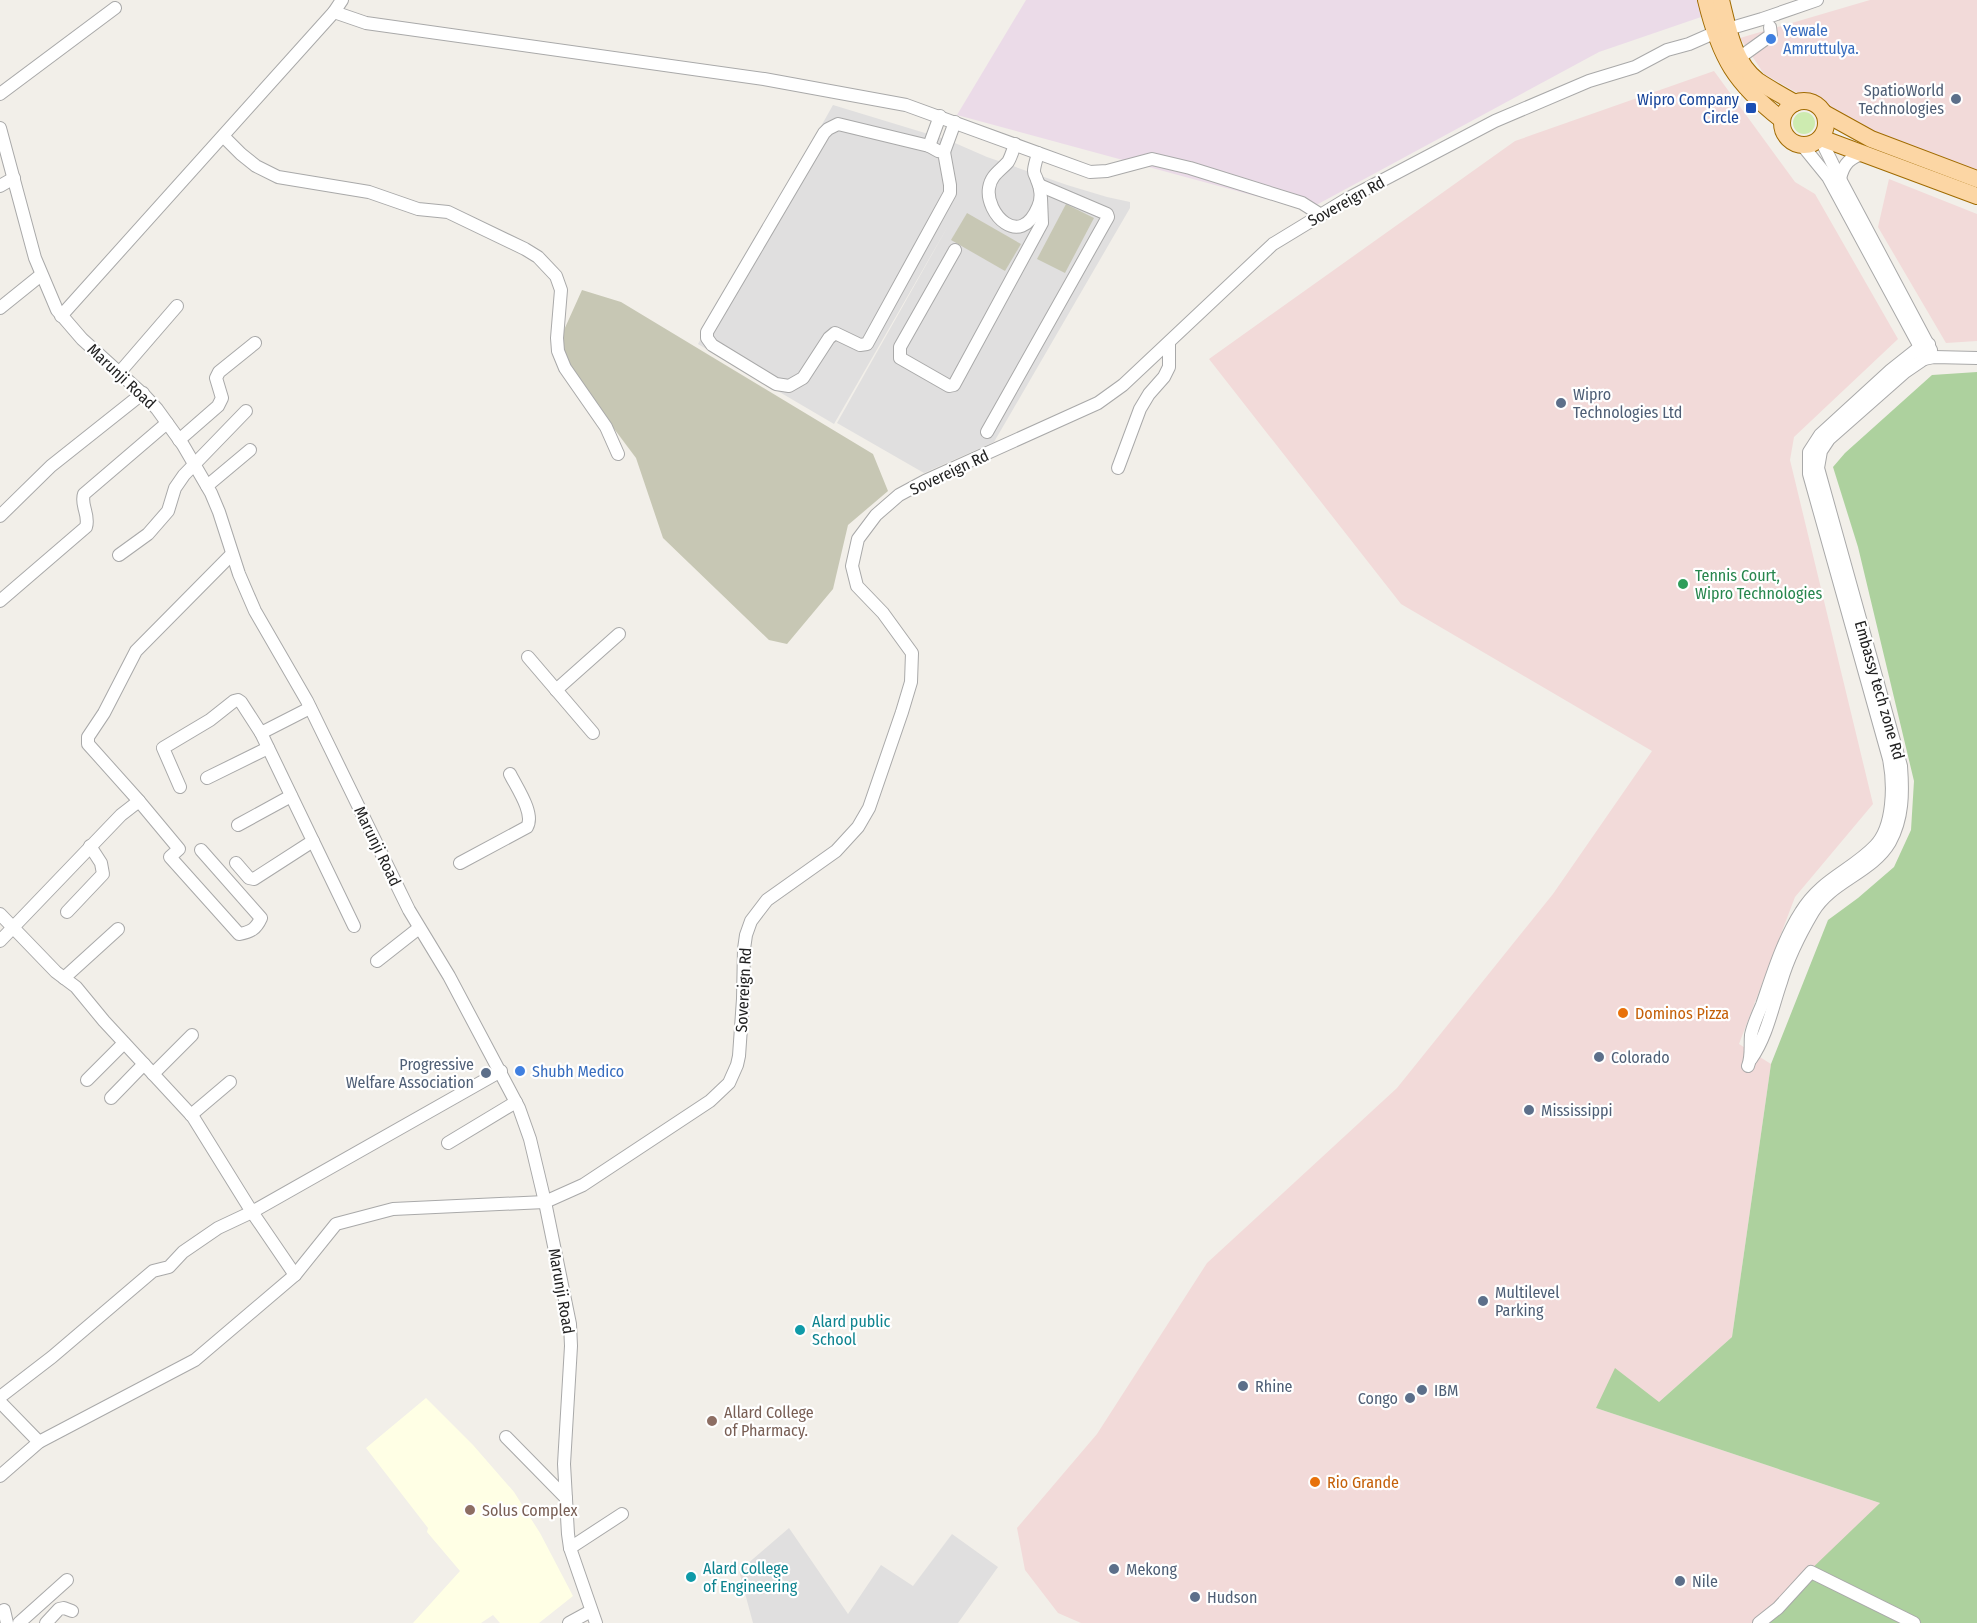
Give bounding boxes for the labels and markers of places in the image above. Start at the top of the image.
place label: Yewale Amruttulya. [1783,21,1859,58]
marker: Yewale Amruttulya. [1764,32,1778,46]
place label: SpatioWorld Technologies [1859,81,1944,118]
place label: Wipro Company Circle [1637,90,1740,127]
marker: SpatioWorld Technologies [1949,92,1963,106]
marker: Wipro Company Circle [1744,101,1758,115]
place label: Wipro Technologies Ltd [1573,385,1682,422]
marker: Wipro Technologies Ltd [1554,396,1568,410]
place label: Tennis Court, Wipro Technologies [1695,566,1822,603]
marker: Tennis Court, Wipro Technologies [1676,577,1690,591]
place label: Dominos Pizza [1635,1004,1729,1023]
marker: Dominos Pizza [1616,1006,1630,1020]
place label: Colorado [1611,1048,1670,1067]
marker: Colorado [1592,1050,1606,1064]
place label: Progressive Welfare Association [346,1055,474,1092]
place label: Shubh Medico [532,1062,624,1081]
marker: Shubh Medico [513,1064,527,1078]
marker: Progressive Welfare Association [479,1066,493,1080]
place label: Mississippi [1541,1101,1613,1120]
marker: Mississippi [1522,1103,1536,1117]
place label: Multilevel Parking [1495,1283,1559,1320]
marker: Multilevel Parking [1476,1294,1490,1308]
place label: Alard public School [812,1312,891,1349]
marker: Alard public School [793,1323,807,1337]
place label: Rhine [1255,1377,1293,1396]
marker: Rhine [1236,1379,1250,1393]
place label: IBM [1434,1381,1458,1400]
marker: IBM [1415,1383,1429,1397]
place label: Congo [1358,1389,1398,1408]
marker: Congo [1403,1391,1417,1405]
place label: Allard College of Pharmacy. [724,1403,814,1440]
marker: Allard College of Pharmacy. [705,1414,719,1428]
place label: Rio Grande [1327,1473,1399,1492]
marker: Rio Grande [1308,1475,1322,1489]
place label: Solus Complex [482,1501,578,1520]
marker: Solus Complex [463,1503,477,1517]
place label: Alard College of Engineering [703,1559,798,1596]
place label: Mekong [1126,1560,1177,1579]
marker: Mekong [1107,1562,1121,1576]
marker: Alard College of Engineering [684,1570,698,1584]
place label: Nile [1692,1572,1718,1591]
marker: Nile [1673,1574,1687,1588]
place label: Hudson [1207,1588,1257,1607]
marker: Hudson [1188,1590,1202,1604]

